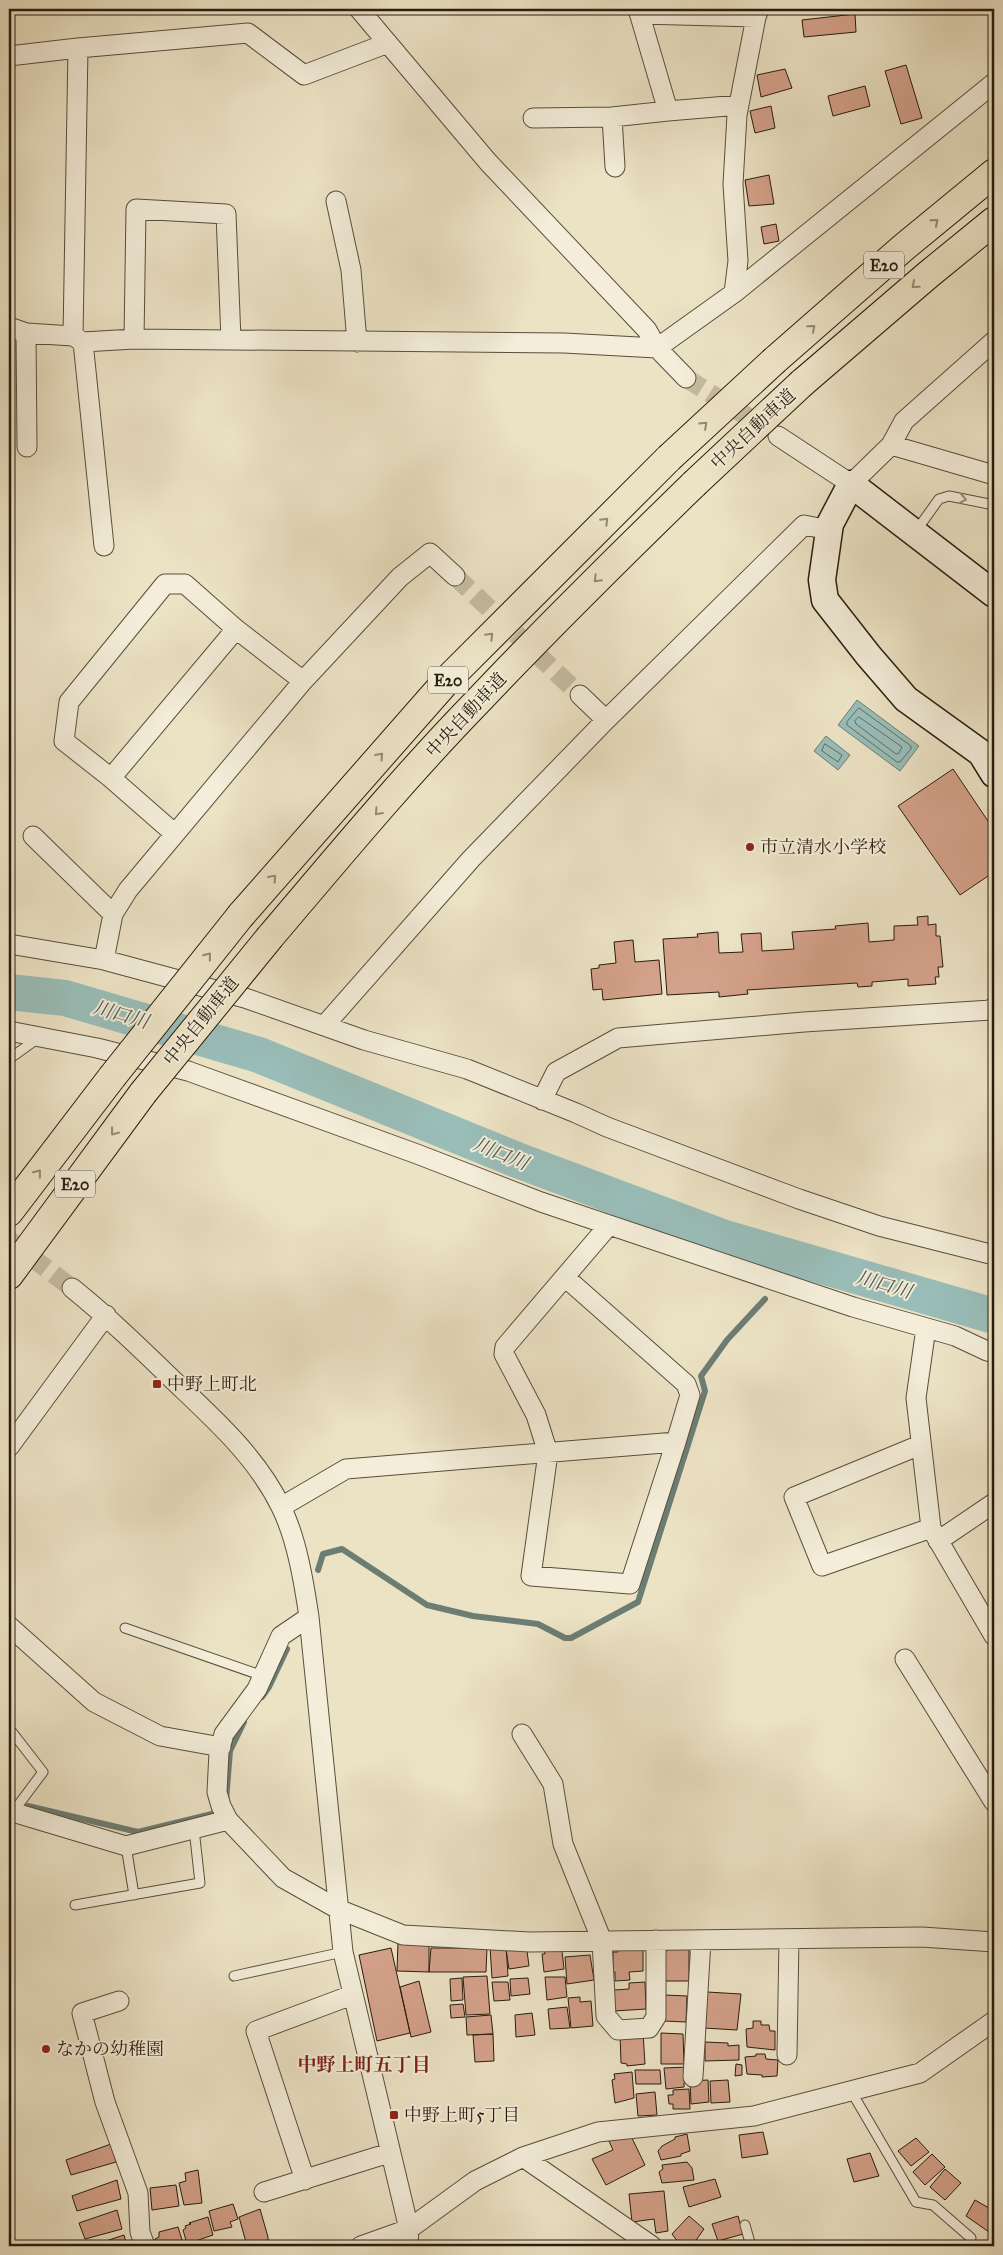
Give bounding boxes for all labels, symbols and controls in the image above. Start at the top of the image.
one-way arrow [929,219,938,227]
road number: E20 [864,252,904,278]
one-way arrow [912,279,921,288]
one-way arrow [806,325,815,334]
street label: 中央自動車道 [706,384,800,474]
one-way arrow [699,422,708,431]
one-way arrow [959,493,967,504]
one-way arrow [599,518,608,527]
one-way arrow [594,573,603,582]
one-way arrow [484,633,493,642]
road number: E20 [428,666,468,694]
street label: 中央自動車道 [421,668,511,762]
one-way arrow [374,752,383,761]
one-way arrow [375,807,384,816]
place label: 市立清水小学校 [760,836,886,858]
marker: 市立清水小学校 [744,841,756,853]
one-way arrow [267,875,276,884]
one-way arrow [202,953,211,962]
street label: 中央自動車道 [158,972,244,1070]
water label: 川口川 [90,996,153,1034]
one-way arrow [111,1126,119,1135]
water label: 川口川 [470,1132,533,1176]
one-way arrow [32,1170,40,1179]
road number: E20 [55,1170,95,1198]
water label: 川口川 [853,1266,916,1304]
place label: 中野上町北 [167,1373,257,1395]
marker: 中野上町北 [151,1378,163,1390]
place label: なかの幼稚園 [56,2038,164,2060]
marker: なかの幼稚園 [40,2043,52,2055]
district label: 中野上町五丁目 [297,2053,431,2076]
place label: 中野上町5丁目 [404,2104,520,2126]
marker: 中野上町5丁目 [388,2109,400,2121]

